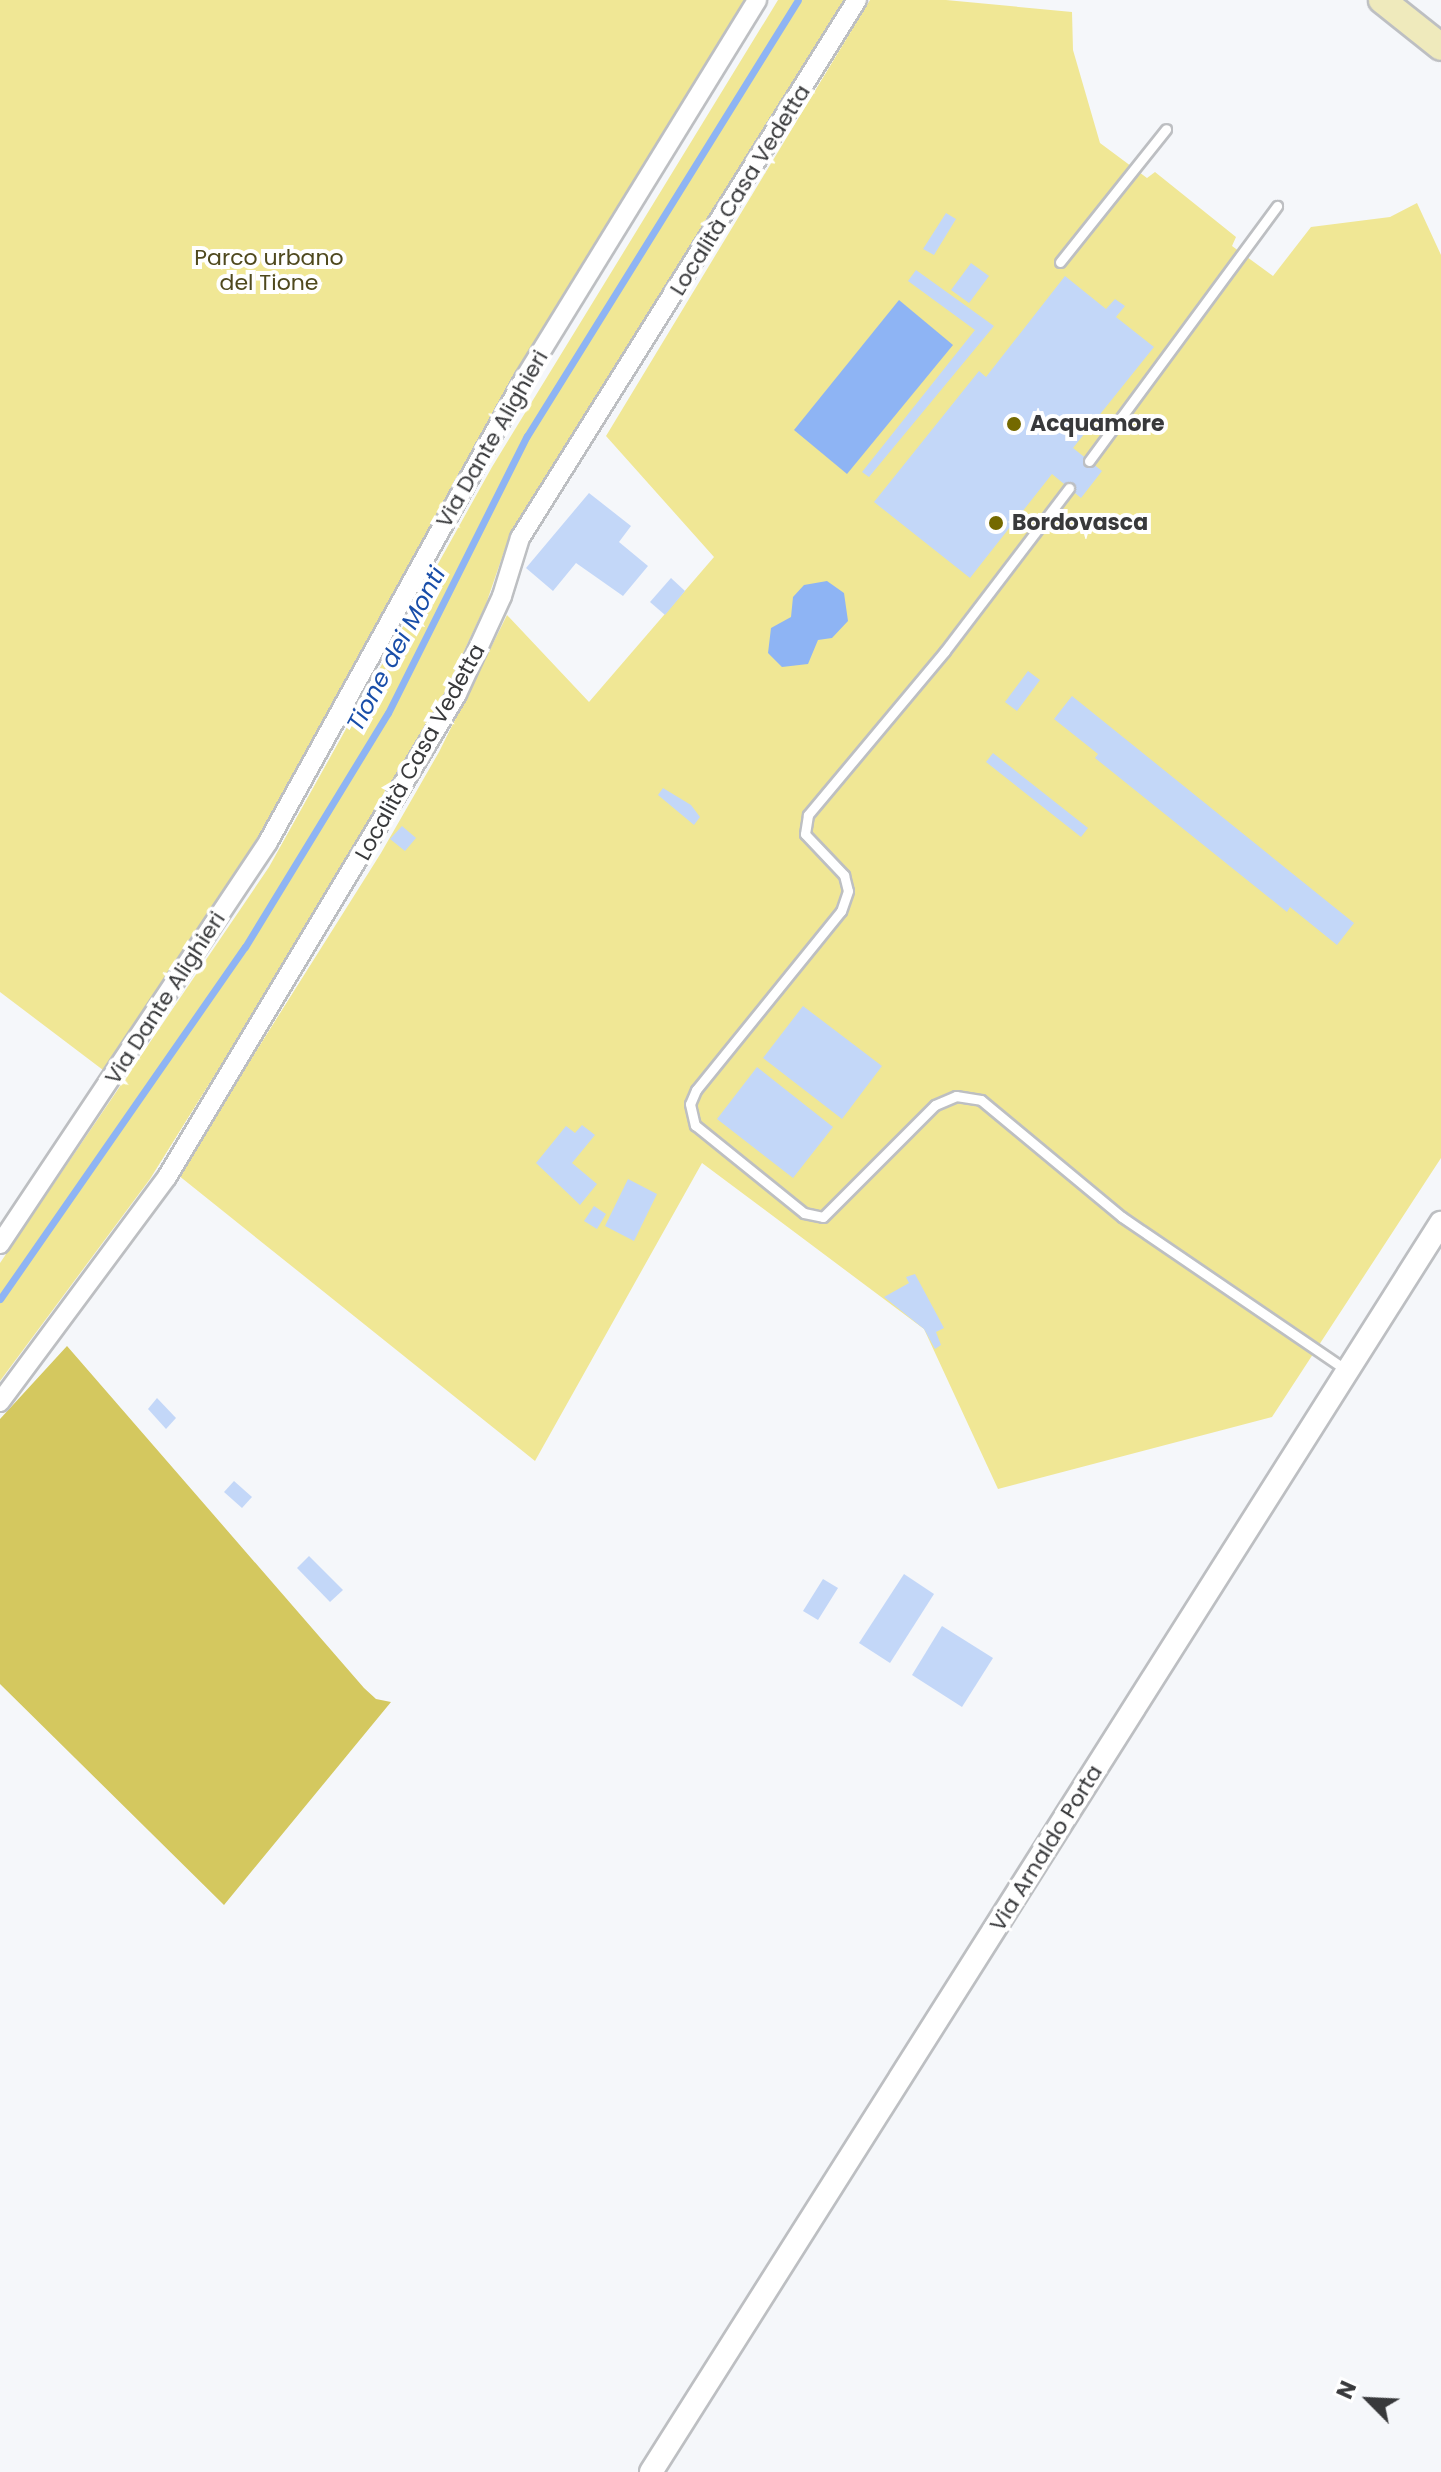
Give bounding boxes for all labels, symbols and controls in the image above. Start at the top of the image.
street label: Località Casa Vedetta [664,80,816,300]
park label: Parco urbano del Tione [194,244,344,296]
street label: Via Dante Alighieri [430,346,554,532]
place label: Acquamore [1030,411,1165,437]
marker: Acquamore [1005,415,1023,433]
place label: Bordovasca [1012,510,1148,536]
marker: Bordovasca [987,514,1005,532]
water label: Tione dei Monti [341,562,451,736]
street label: Località Casa Vedetta [349,639,491,865]
street label: Via Dante Alighieri [99,907,231,1089]
street label: Via Arnaldo Porta [984,1760,1108,1936]
north arrow [1329,2360,1409,2440]
text: N [1329,2376,1364,2404]

